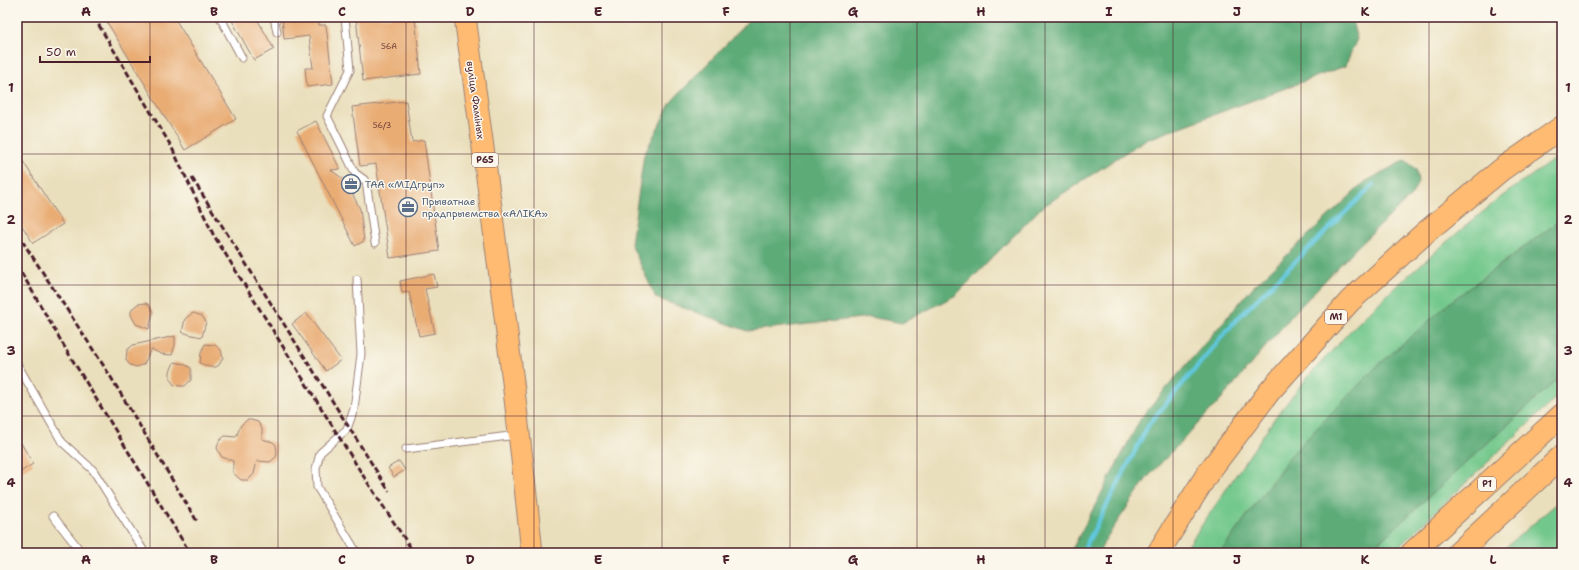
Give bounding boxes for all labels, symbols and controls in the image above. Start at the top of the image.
text: A [81,3,91,20]
text: B [210,3,218,20]
text: C [338,3,346,20]
text: D [465,3,475,20]
text: E [594,3,603,20]
text: F [722,3,730,20]
text: G [848,3,859,20]
text: H [976,3,986,20]
text: I [1105,3,1113,20]
text: J [1233,3,1241,20]
text: K [1361,3,1370,20]
text: L [1489,3,1497,20]
scale bar [40,38,150,64]
house number: 56А [381,41,397,52]
text: 50 m [46,44,76,60]
street label: вуліца Фаміных [464,60,487,140]
text: 1 [8,79,14,96]
text: 1 [1565,79,1571,96]
house number: 56/3 [373,120,391,131]
road number: Р65 [472,153,498,167]
office icon: ТАА «МІДгруп» [340,173,362,195]
place label: ТАА «МІДгруп» [365,178,445,191]
place label: Прыватнае прадпрыемства «АЛІКА» [422,195,548,220]
office icon: Прыватнае прадпрыемства «АЛІКА» [397,196,419,218]
text: 2 [6,211,16,228]
text: 2 [1563,211,1573,228]
road number: М1 [1325,310,1347,324]
text: 3 [6,342,16,359]
text: 3 [1563,342,1573,359]
text: 4 [6,474,16,491]
text: 4 [1563,474,1573,491]
road number: Р1 [1478,477,1496,491]
text: A [81,551,91,568]
text: B [210,551,218,568]
text: C [338,551,346,568]
text: D [465,551,475,568]
text: E [594,551,603,568]
text: F [722,551,730,568]
text: G [848,551,859,568]
text: H [976,551,986,568]
text: I [1105,551,1113,568]
text: J [1233,551,1241,568]
text: K [1361,551,1370,568]
text: L [1489,551,1497,568]

